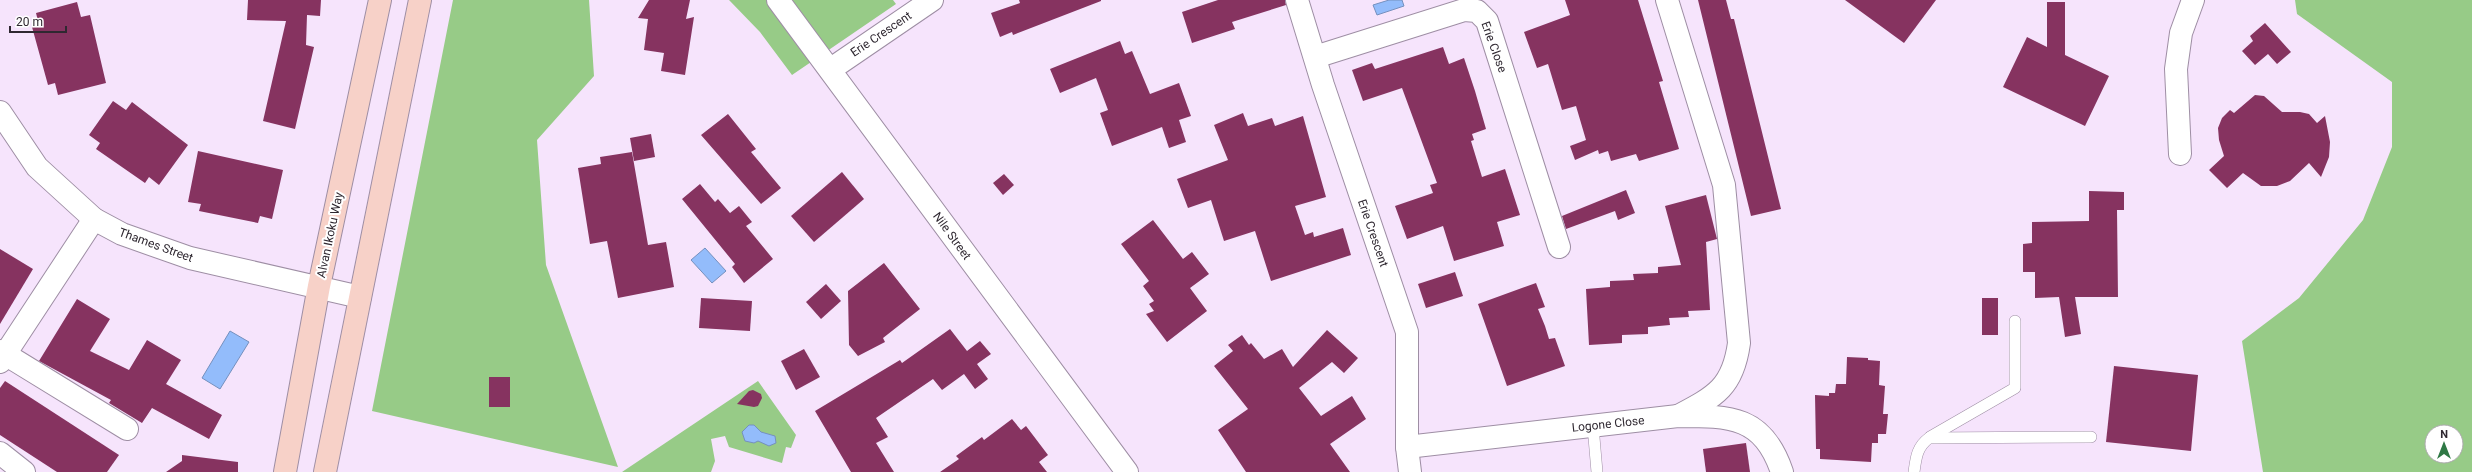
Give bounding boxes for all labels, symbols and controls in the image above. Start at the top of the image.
scale bar [10,8,66,34]
street label: Erie Crescent [848,8,914,60]
text: 20 m [16,15,43,29]
street label: Erie Close [1478,20,1510,74]
street label: Alvan Ikoku Way [314,191,346,279]
street label: Erie Crescent [1355,197,1391,269]
street label: Nile Street [930,209,974,263]
street label: Thames Street [117,225,195,265]
street label: Logone Close [1571,413,1645,435]
north arrow [2424,424,2464,464]
text: N [2440,428,2448,441]

